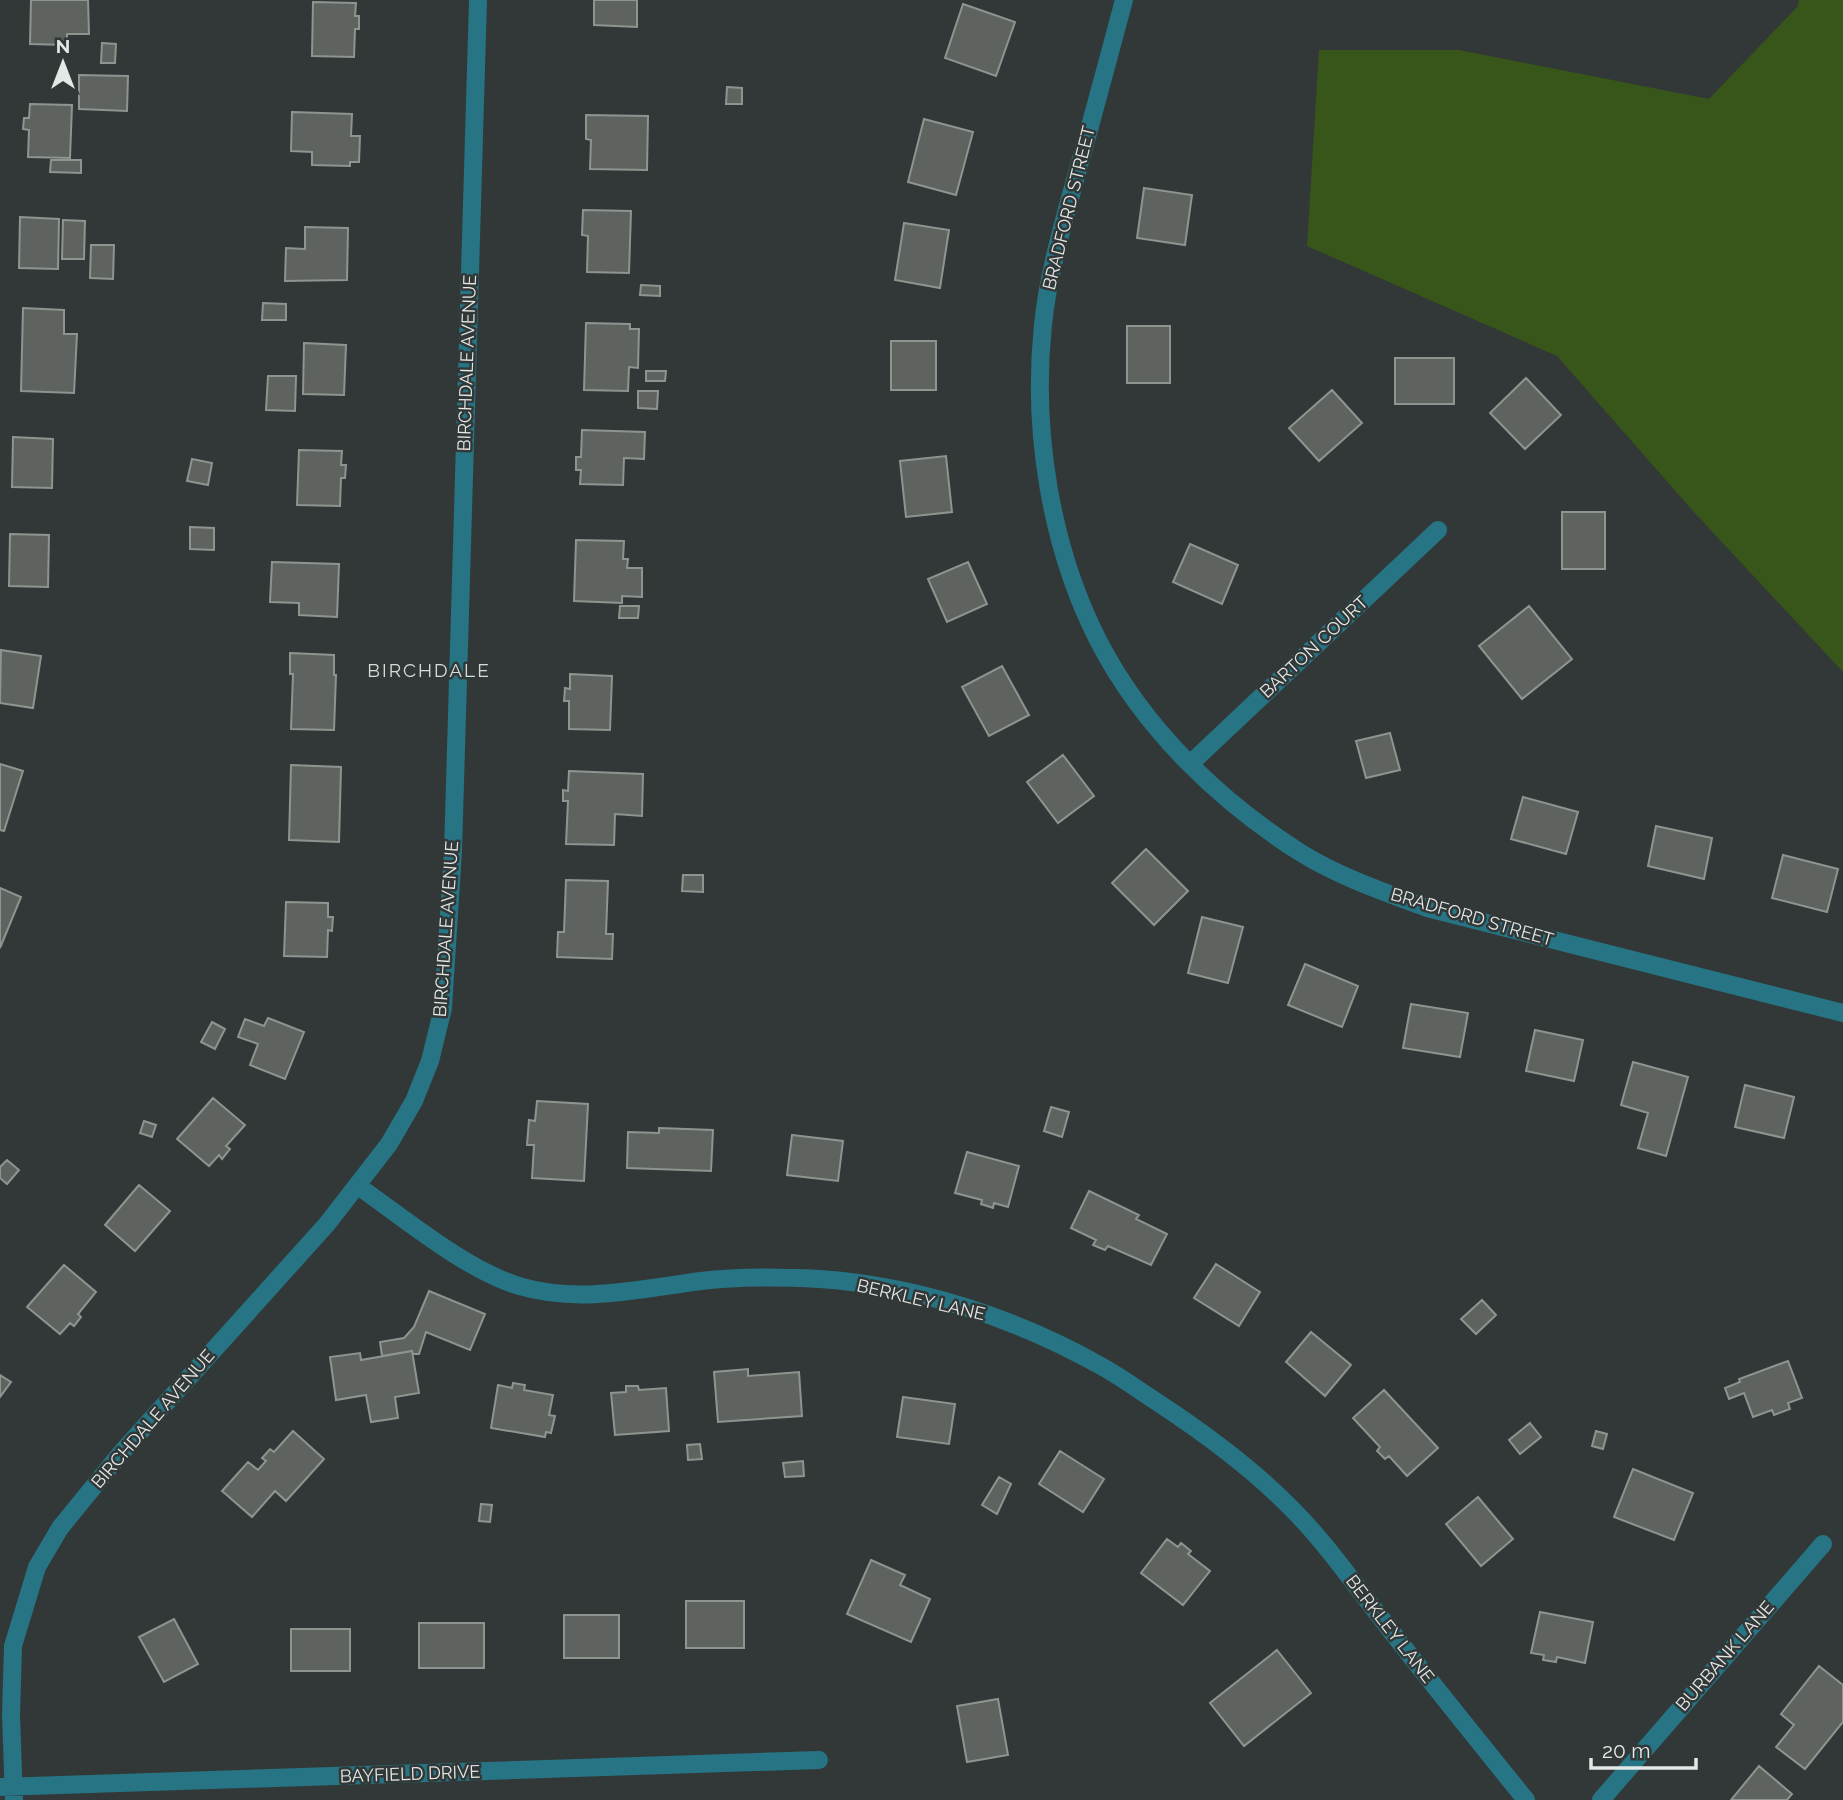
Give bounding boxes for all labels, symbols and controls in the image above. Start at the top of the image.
north arrow [28,28,98,98]
text: N [56,35,70,57]
street label: BRADFORD STREET [1038,124,1099,292]
street label: BIRCHDALE AVENUE [453,274,480,452]
street label: BARTON COURT [1255,591,1372,702]
district label: BIRCHDALE [367,659,491,681]
street label: BIRCHDALE AVENUE [429,840,462,1018]
street label: BRADFORD STREET [1388,883,1556,950]
street label: BERKLEY LANE [855,1275,987,1324]
street label: BIRCHDALE AVENUE [87,1345,219,1492]
street label: BERKLEY LANE [1342,1571,1439,1687]
street label: BURBANK LANE [1671,1596,1778,1715]
scale bar [1591,1727,1696,1771]
text: 20 m [1602,1738,1650,1763]
street label: BAYFIELD DRIVE [339,1761,481,1786]

